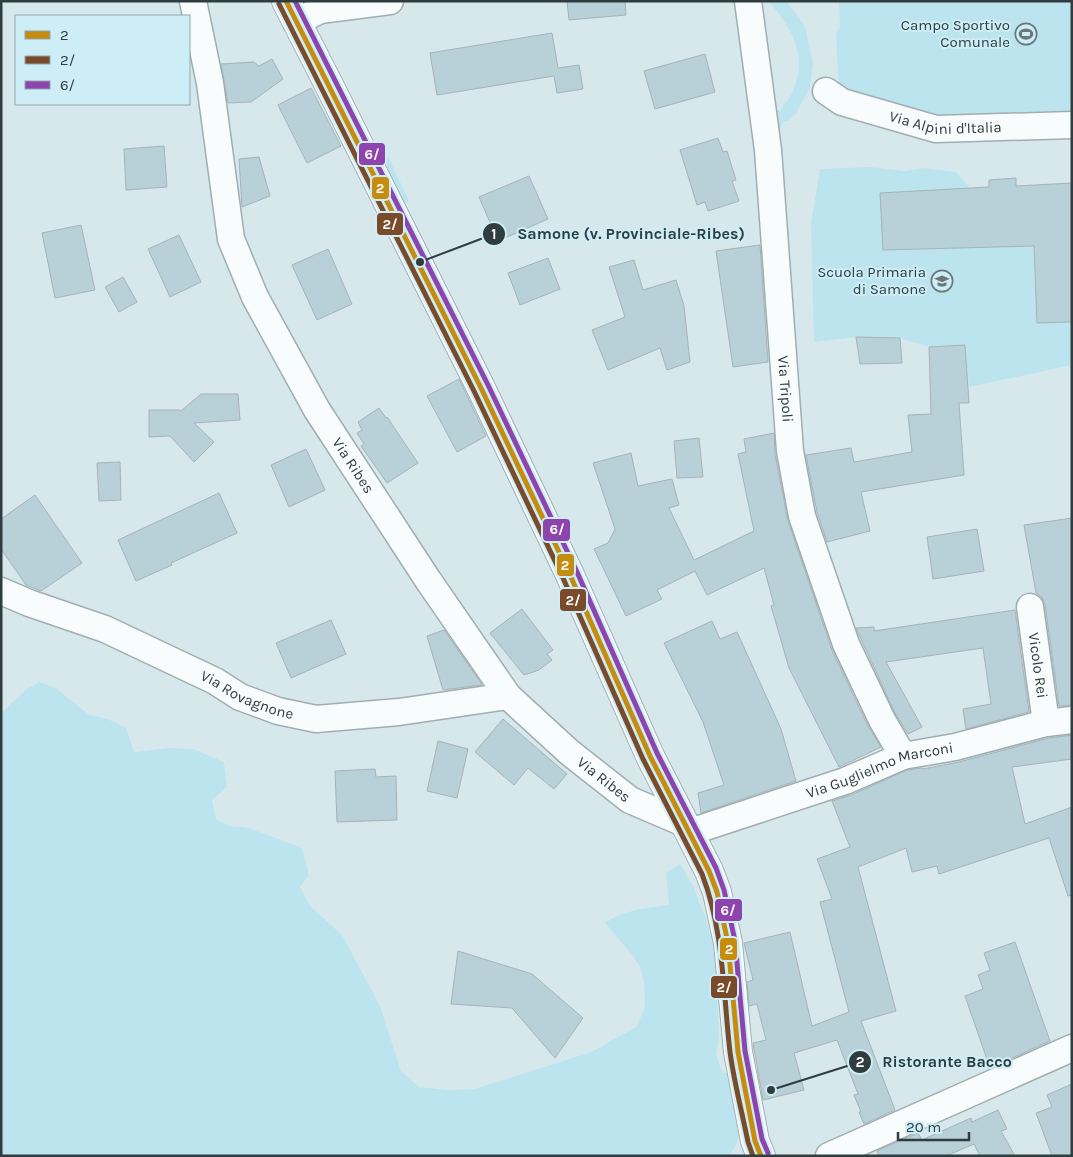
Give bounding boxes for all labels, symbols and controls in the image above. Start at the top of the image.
legend [15,15,190,105]
place label: Campo Sportivo Comunale [901,16,1010,51]
sports icon: Campo Sportivo Comunale [1014,22,1038,46]
text: 2 [60,26,69,44]
text: 2/ [60,51,75,69]
text: 6/ [60,76,75,94]
street label: Via Alpini d'Italia [887,107,1002,138]
line badge: 6/ [358,142,386,166]
text: 6/ [364,146,380,163]
line badge: 2 [371,176,390,200]
text: 2 [376,180,384,197]
line badge: 2/ [376,212,404,236]
text: 2/ [382,216,398,233]
callout: Samone (v. Provinciale-Ribes) [482,218,754,249]
text: Samone (v. Provinciale-Ribes) [517,224,745,243]
text: 1 [491,225,497,243]
place label: Scuola Primaria di Samone [817,263,926,298]
school or university icon: Scuola Primaria di Samone [930,269,954,293]
street label: Via Tripoli [774,355,797,423]
street label: Via Ribes [328,434,378,497]
line badge: 6/ [542,518,571,542]
text: 6/ [549,521,565,538]
line badge: 2 [556,553,575,577]
text: 2 [561,557,569,574]
line badge: 2/ [559,588,587,612]
text: 2/ [565,592,581,609]
street label: Vicolo Rei [1025,631,1052,699]
street label: Via Rovagnone [198,667,295,723]
street label: Via Guglielmo Marconi [804,738,955,802]
street label: Via Ribes [574,753,634,806]
line badge: 6/ [714,898,743,922]
text: 6/ [720,902,736,919]
line badge: 2 [719,937,738,961]
text: 2 [725,941,733,958]
line badge: 2/ [710,975,738,999]
text: 2/ [716,979,732,996]
callout: Ristorante Bacco [848,1046,1022,1077]
text: Ristorante Bacco [882,1052,1012,1071]
text: 2 [855,1053,865,1071]
scale bar [898,1110,969,1142]
text: 20 m [906,1118,941,1136]

